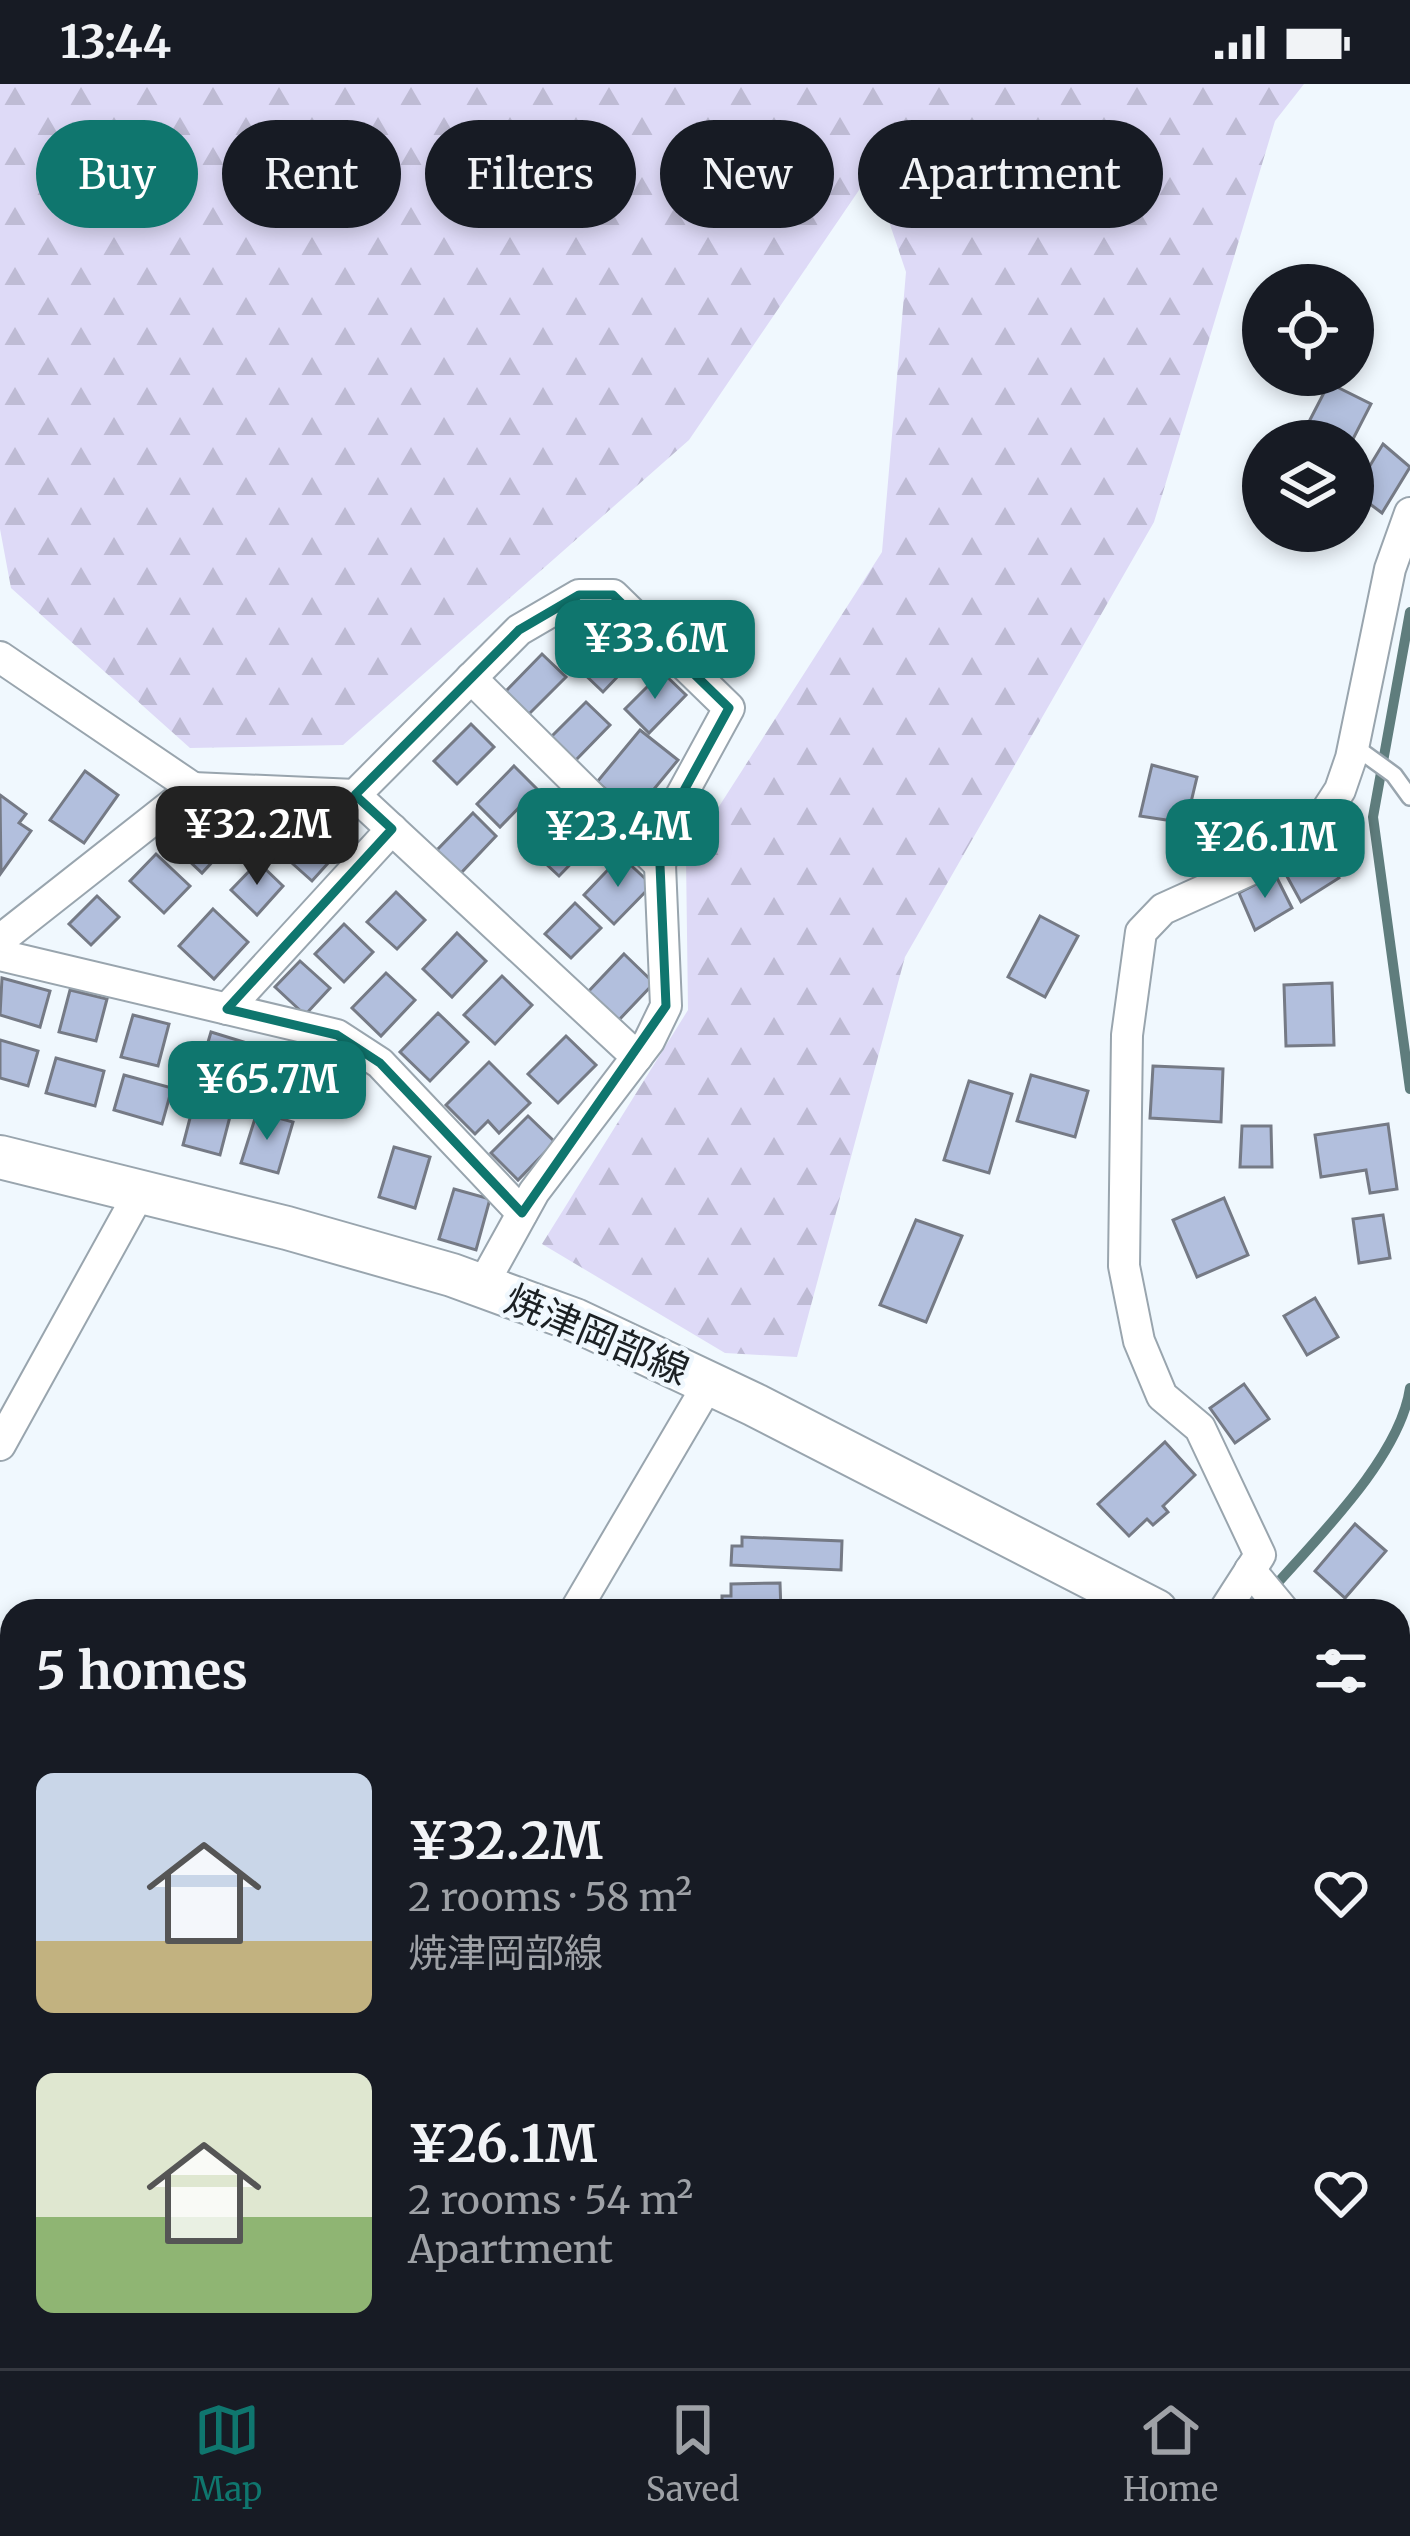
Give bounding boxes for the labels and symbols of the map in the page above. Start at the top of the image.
pin: ¥33.6M [557,600,753,702]
pin: ¥32.2M [159,786,355,888]
pin: ¥23.4M [520,788,716,890]
pin: ¥26.1M [1167,799,1363,901]
pin: ¥65.7M [169,1041,365,1143]
street label: 焼津岡部線 [498,1274,696,1396]

